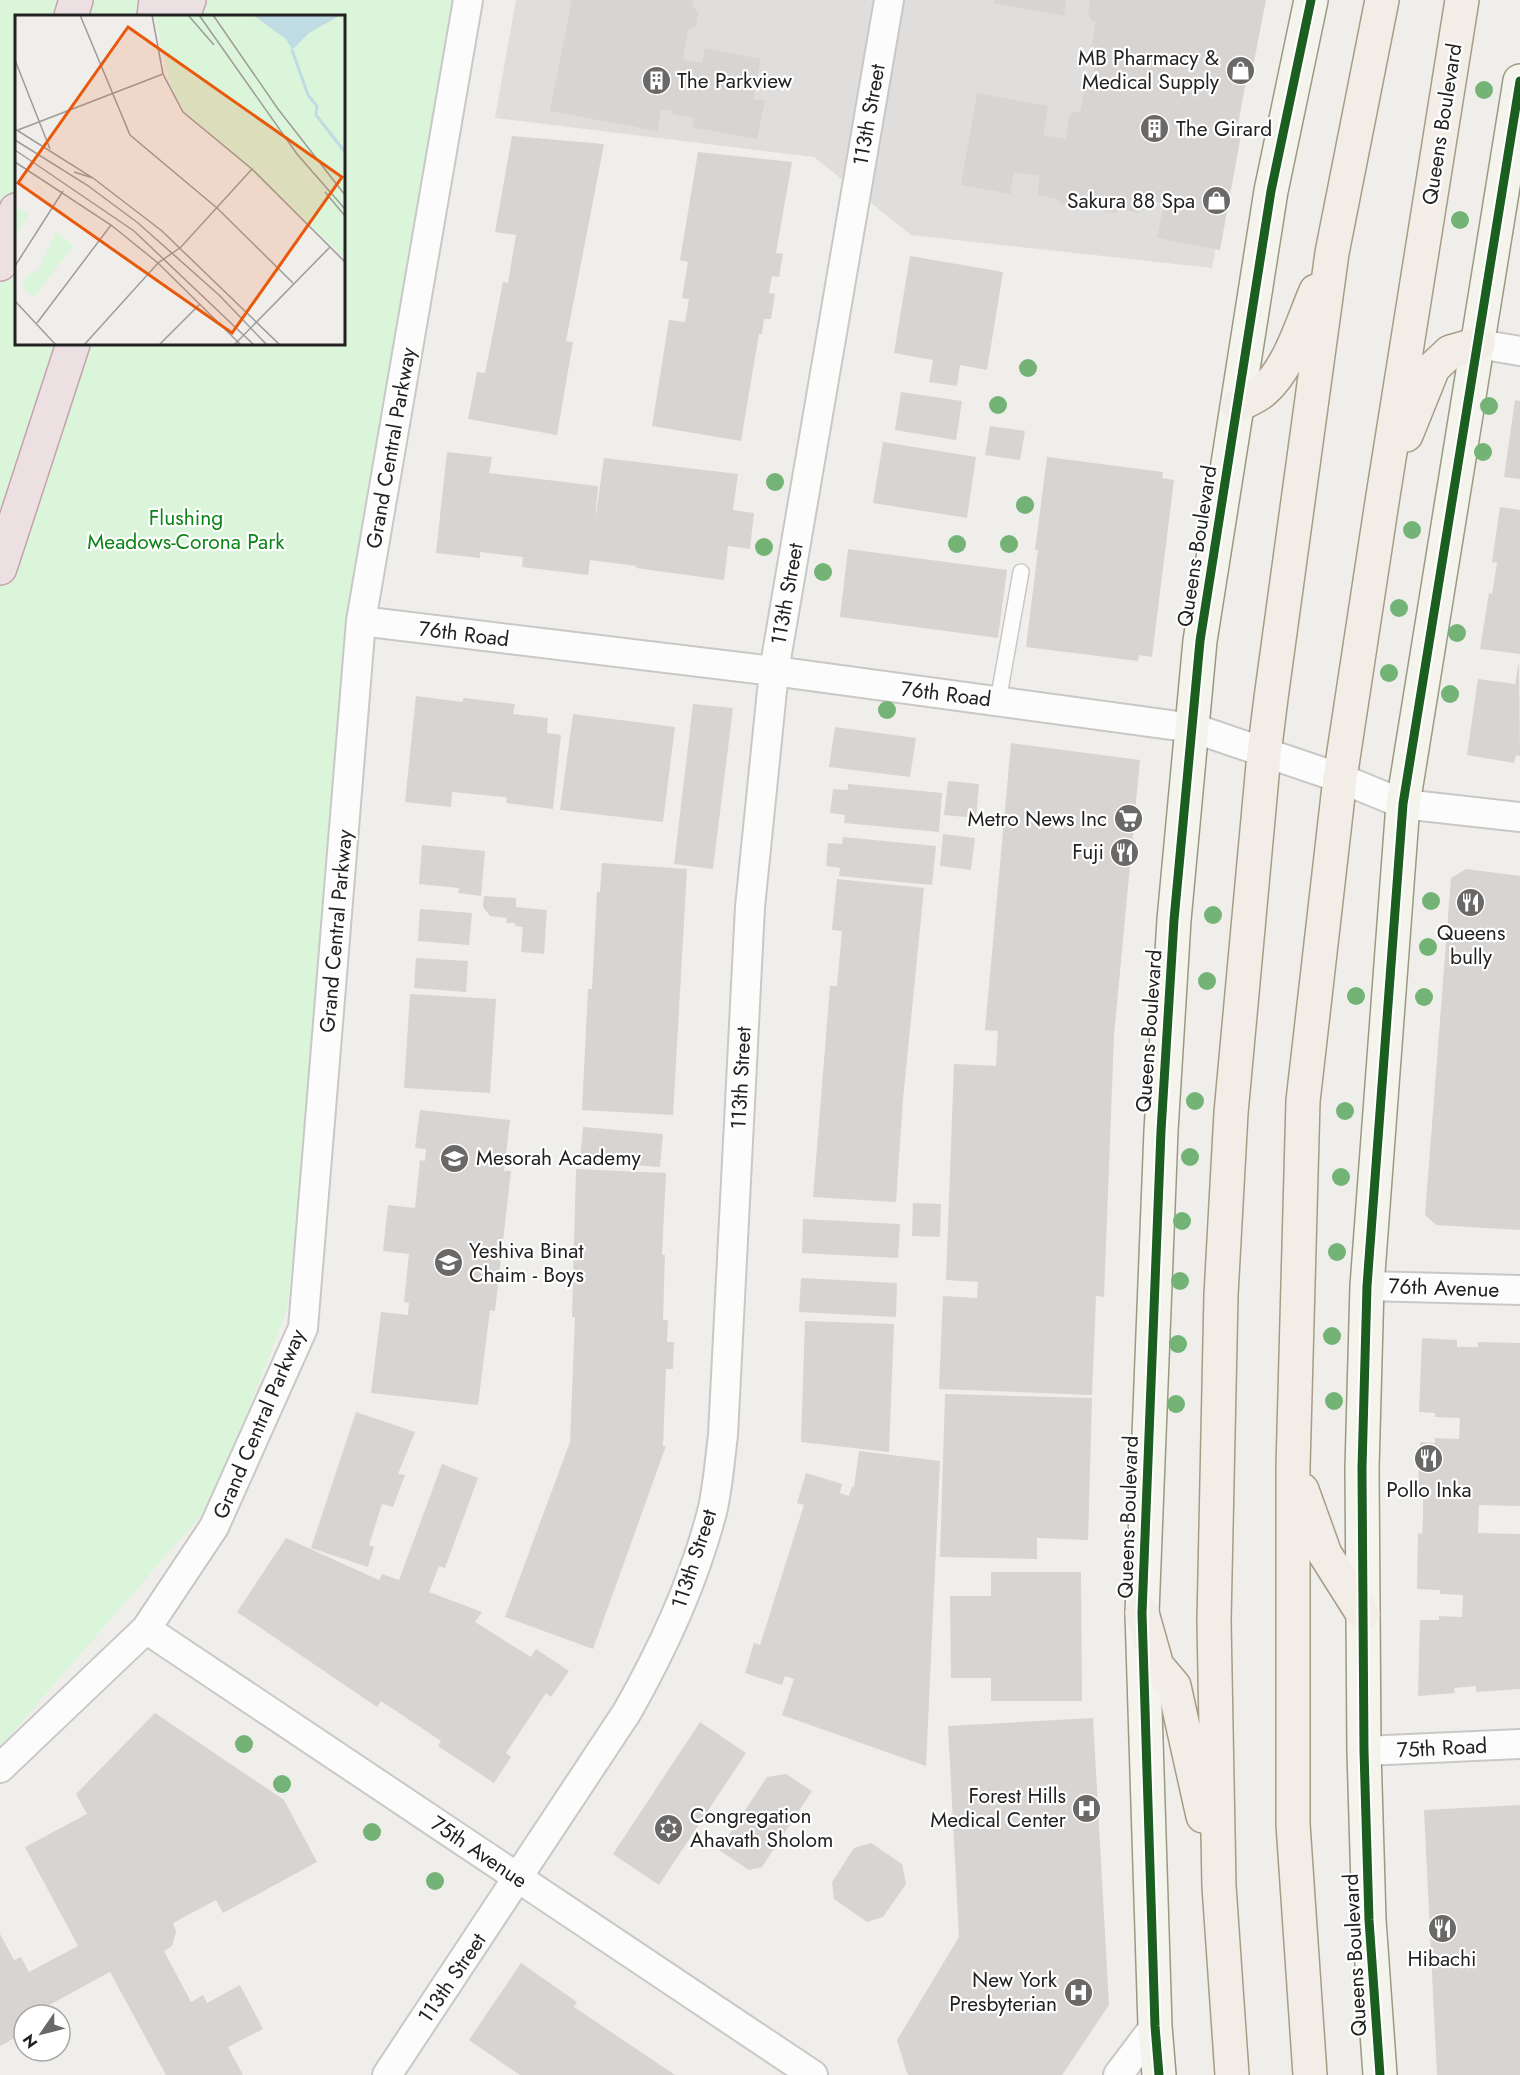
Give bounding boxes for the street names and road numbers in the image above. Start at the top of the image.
street label: Queens Boulevard [1414,41,1470,207]
street label: 113th Street [845,62,893,168]
street label: Grand Central Parkway [359,344,424,551]
street label: Queens Boulevard [1169,463,1225,629]
street label: 113th Street [763,541,811,647]
street label: 76th Road [417,614,511,654]
street label: 76th Road [899,674,993,714]
street label: Grand Central Parkway [312,827,360,1034]
street label: Queens Boulevard [1128,949,1170,1113]
street label: 113th Street [723,1026,759,1130]
street label: 76th Avenue [1388,1271,1500,1305]
street label: Grand Central Parkway [205,1324,313,1524]
street label: Queens Boulevard [1110,1435,1146,1599]
street label: 113th Street [664,1505,724,1613]
street label: 75th Road [1396,1731,1488,1765]
street label: 75th Avenue [425,1809,533,1895]
street label: Queens Boulevard [1336,1873,1374,2037]
street label: 113th Street [411,1927,493,2029]

